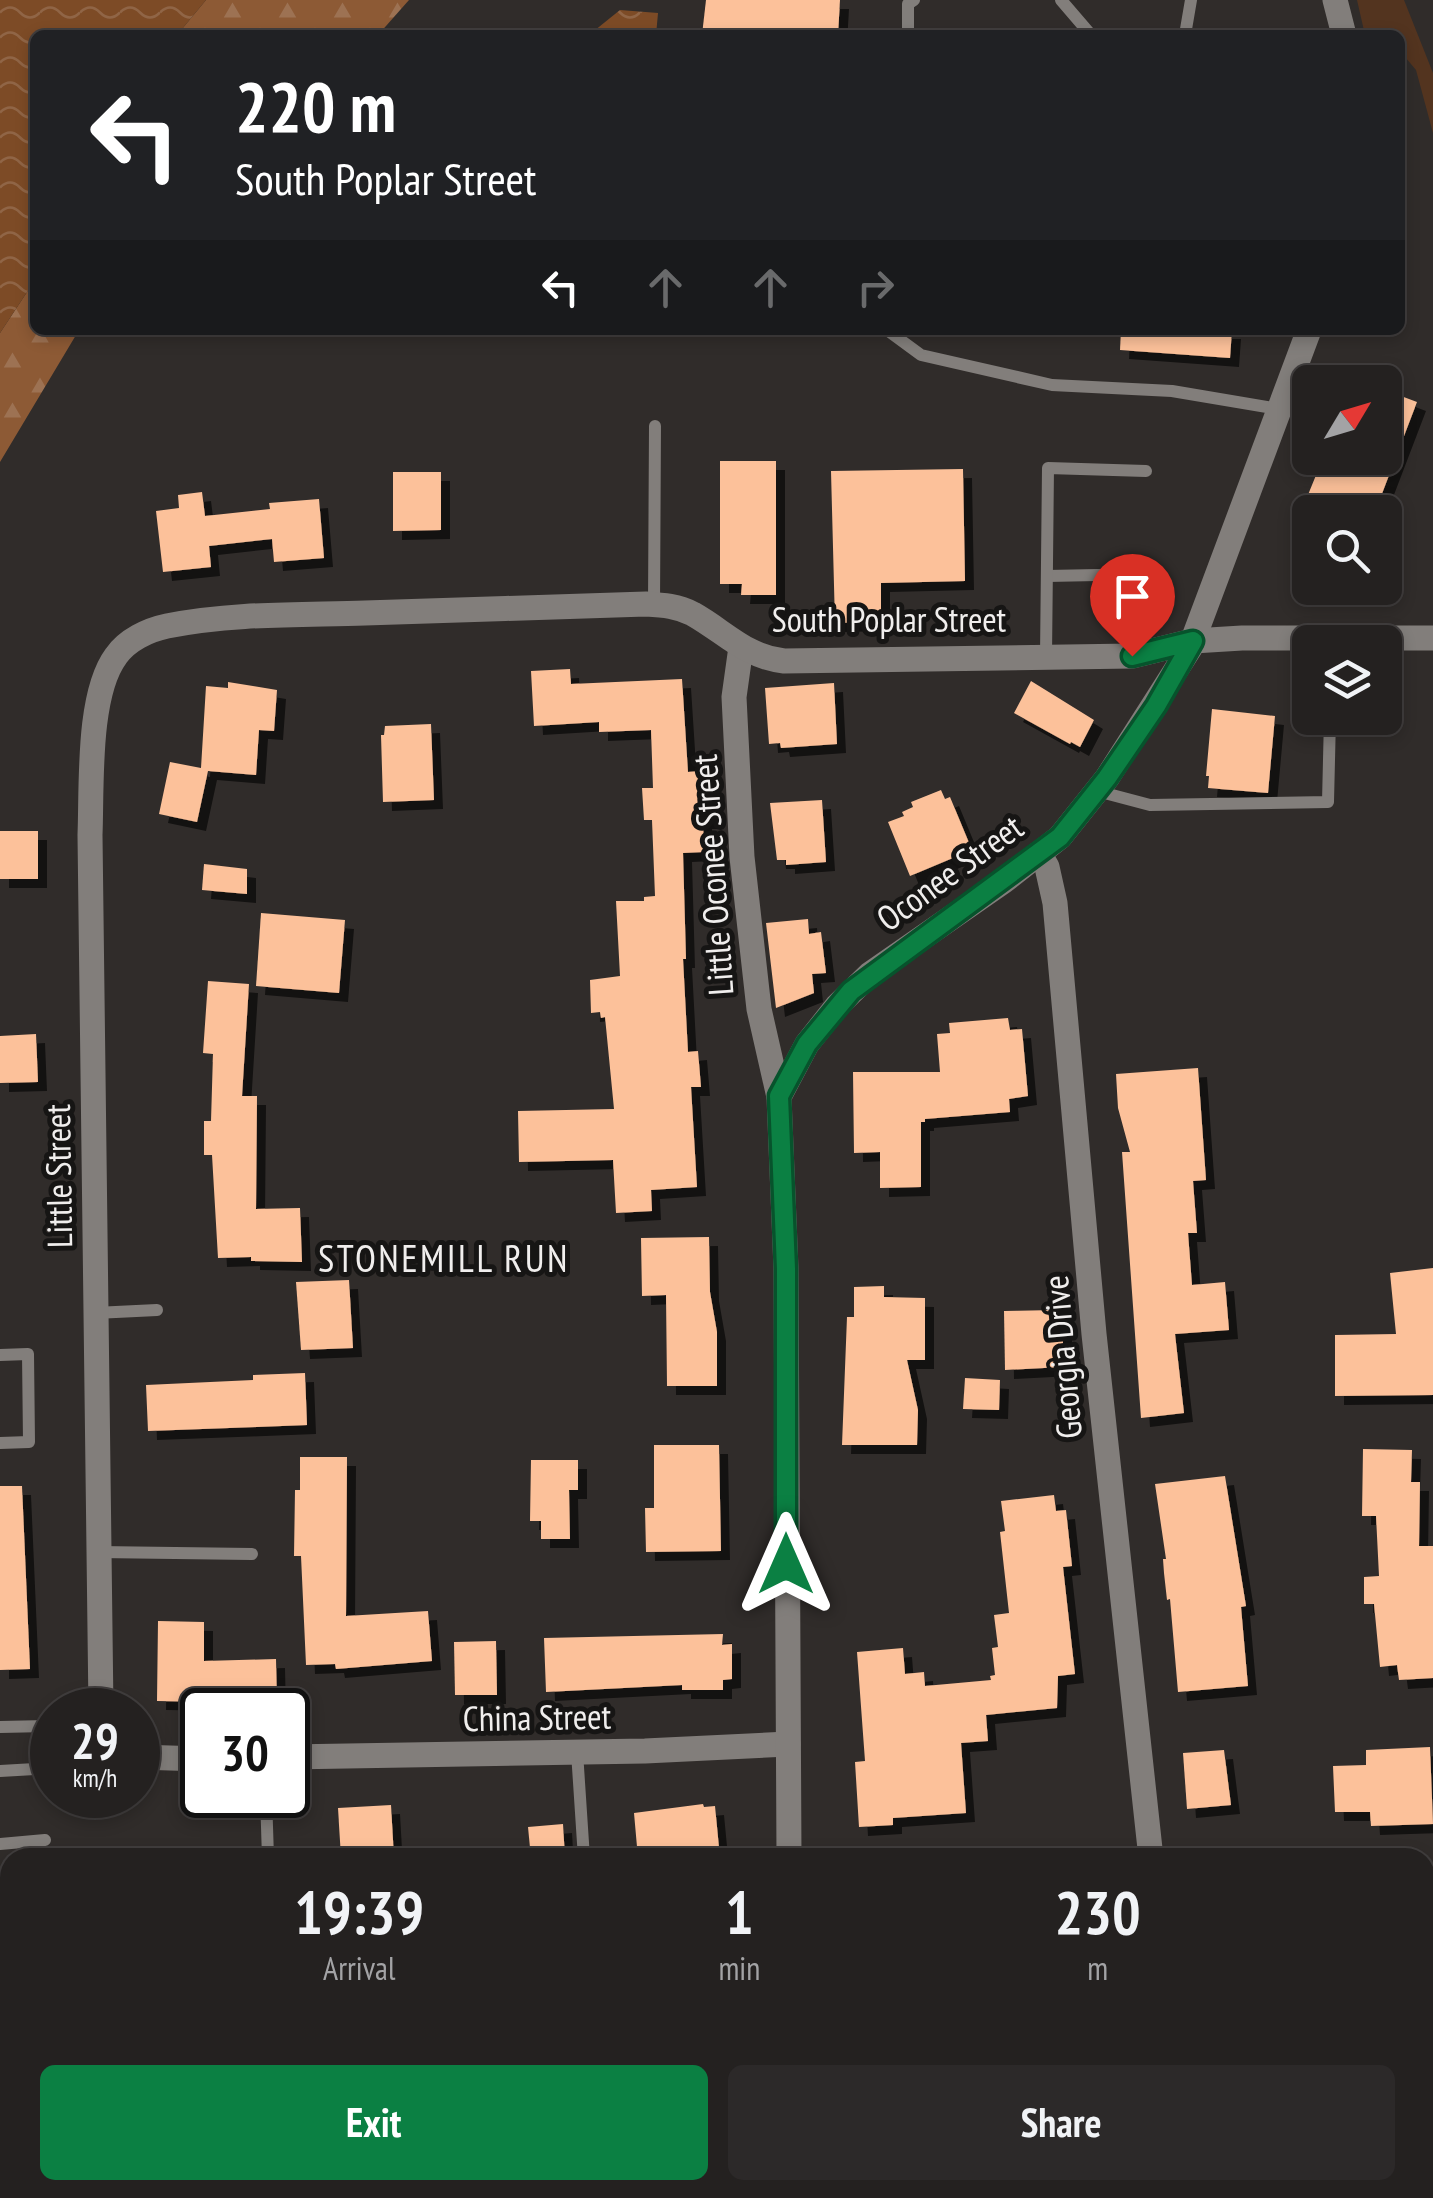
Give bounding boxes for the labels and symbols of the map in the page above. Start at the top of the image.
north arrow [1292,365,1402,475]
pin [1090,554,1175,657]
street label: South Poplar Street [772,596,1007,642]
street label: Little Oconee Street [681,753,743,997]
street label: Oconee Street [867,803,1032,941]
street label: Little Street [34,1103,82,1248]
district label: STONEMILL RUN [318,1233,570,1282]
street label: Georgia Drive [1032,1273,1092,1441]
position arrow [734,1512,838,1616]
speed limit sign: 30 [180,1688,310,1818]
street label: China Street [462,1693,612,1741]

